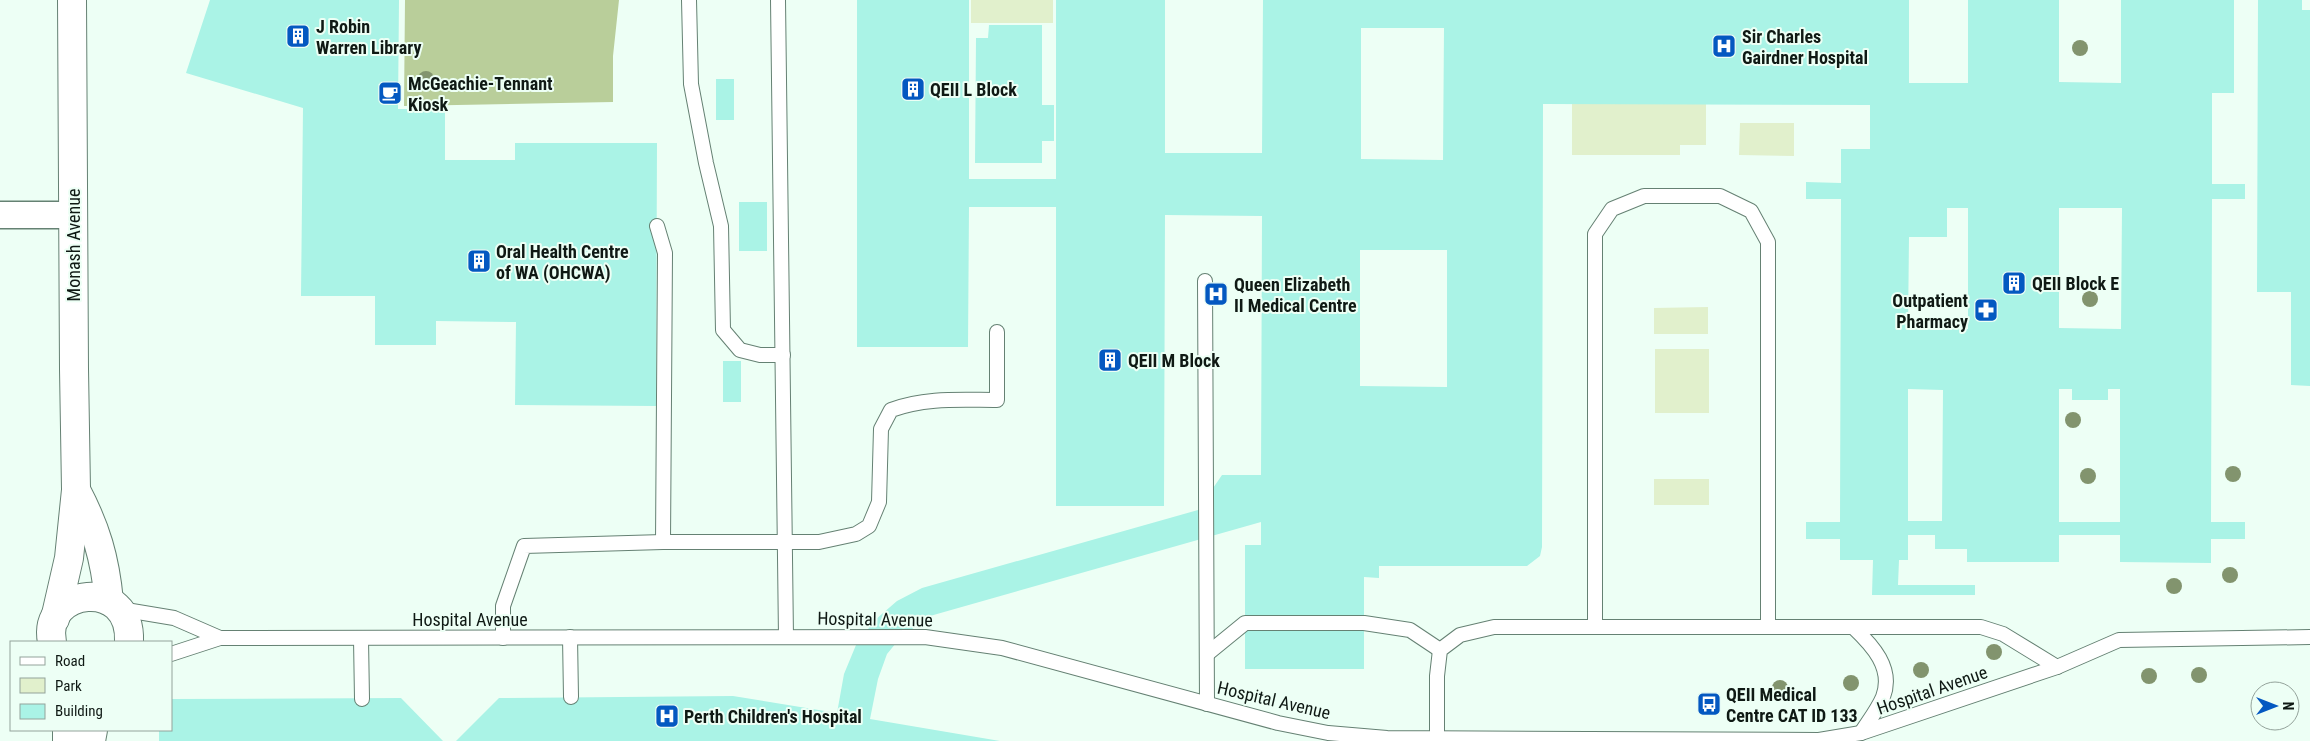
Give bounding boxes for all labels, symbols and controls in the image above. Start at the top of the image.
place label: J Robin Warren Library [316,16,421,58]
building icon: J Robin Warren Library [285,23,311,49]
place label: Sir Charles Gairdner Hospital [1742,26,1868,68]
hospital icon: Sir Charles Gairdner Hospital [1711,33,1737,59]
place label: McGeachie-Tennant Kiosk [408,73,553,115]
building icon: QEII L Block [900,76,926,102]
place label: QEII L Block [930,79,1017,100]
cafe icon: McGeachie-Tennant Kiosk [377,80,403,106]
street label: Monash Avenue [63,189,84,301]
place label: Oral Health Centre of WA (OHCWA) [496,241,629,284]
building icon: Oral Health Centre of WA (OHCWA) [466,248,492,274]
building icon: QEII Block E [2001,270,2027,296]
place label: QEII Block E [2032,273,2119,294]
place label: Queen Elizabeth II Medical Centre [1234,274,1357,316]
hospital icon: Queen Elizabeth II Medical Centre [1203,281,1229,307]
place label: Outpatient Pharmacy [1892,290,1968,332]
pharmacy icon: Outpatient Pharmacy [1973,297,1999,323]
building icon: QEII M Block [1097,347,1123,373]
place label: QEII M Block [1128,350,1220,371]
street label: Hospital Avenue [817,607,933,631]
street label: Hospital Avenue [412,609,528,630]
legend [10,641,172,731]
text: Road [55,652,85,670]
street label: Hospital Avenue [1874,661,1990,719]
text: Park [55,677,82,695]
street label: Hospital Avenue [1215,677,1333,723]
north arrow [2250,681,2300,731]
place label: QEII Medical Centre CAT ID 133 [1726,684,1858,726]
bus stop icon: QEII Medical Centre CAT ID 133 [1696,691,1722,717]
text: Building [55,702,103,720]
text: N [2280,702,2296,710]
hospital icon: Perth Children's Hospital [654,703,680,729]
place label: Perth Children's Hospital [684,706,862,727]

